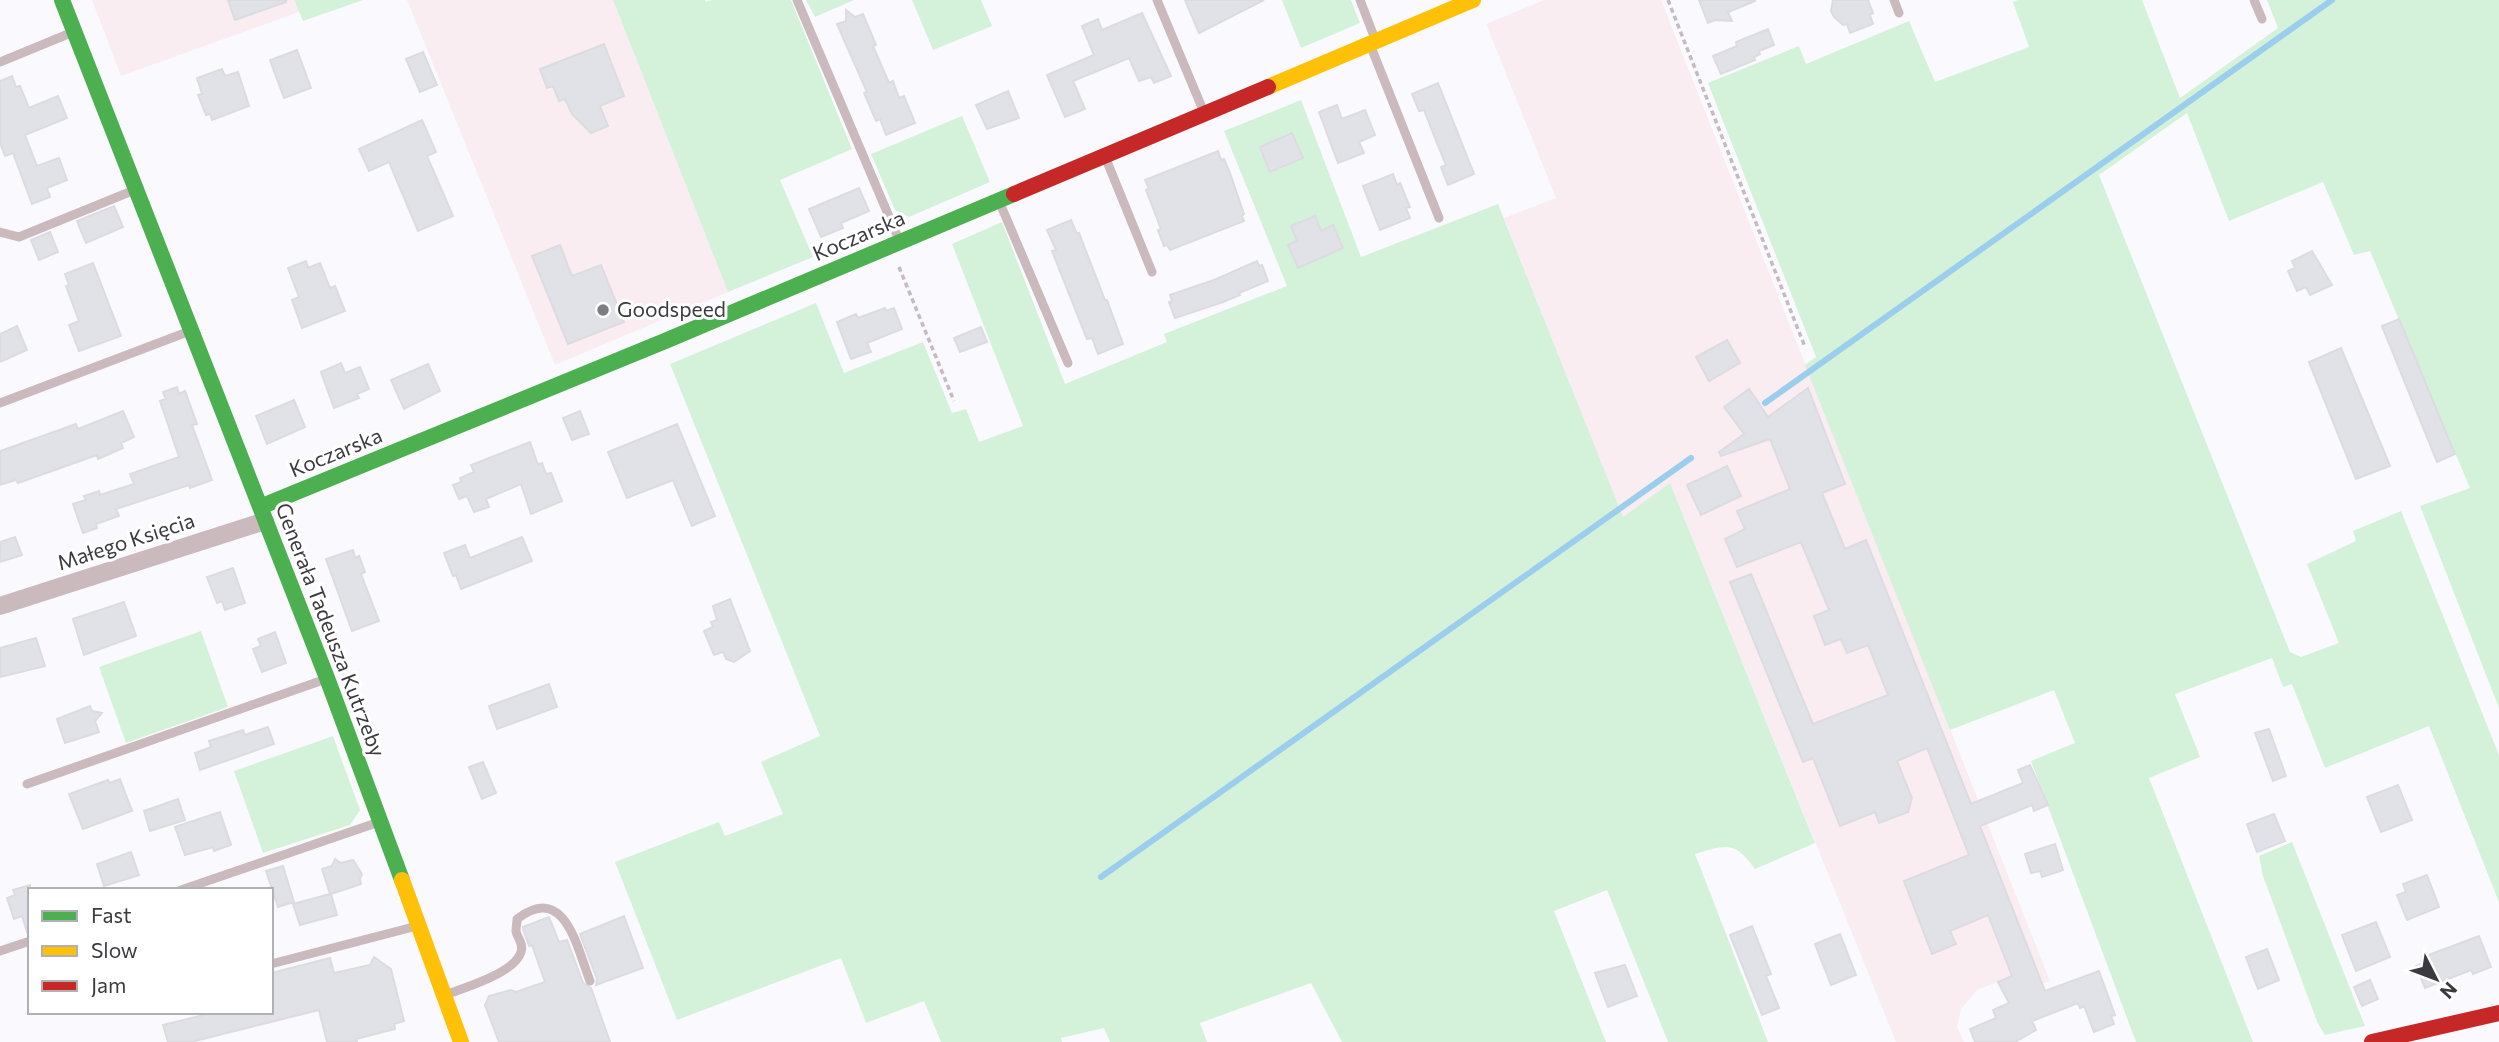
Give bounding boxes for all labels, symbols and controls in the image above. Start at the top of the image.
street label: Koczarska [809,204,908,265]
place label: Goodspeed [617,296,726,321]
marker: Goodspeed [595,302,611,318]
street label: Koczarska [285,422,385,481]
street label: Generała Tadeusza Kutrzeby [271,499,391,760]
street label: Małego Księcia [54,507,197,575]
legend [28,888,273,1014]
text: Fast [91,902,132,927]
text: Slow [91,937,138,962]
north arrow [2401,944,2471,1014]
text: Jam [91,972,126,997]
text: N [2436,978,2462,1004]

